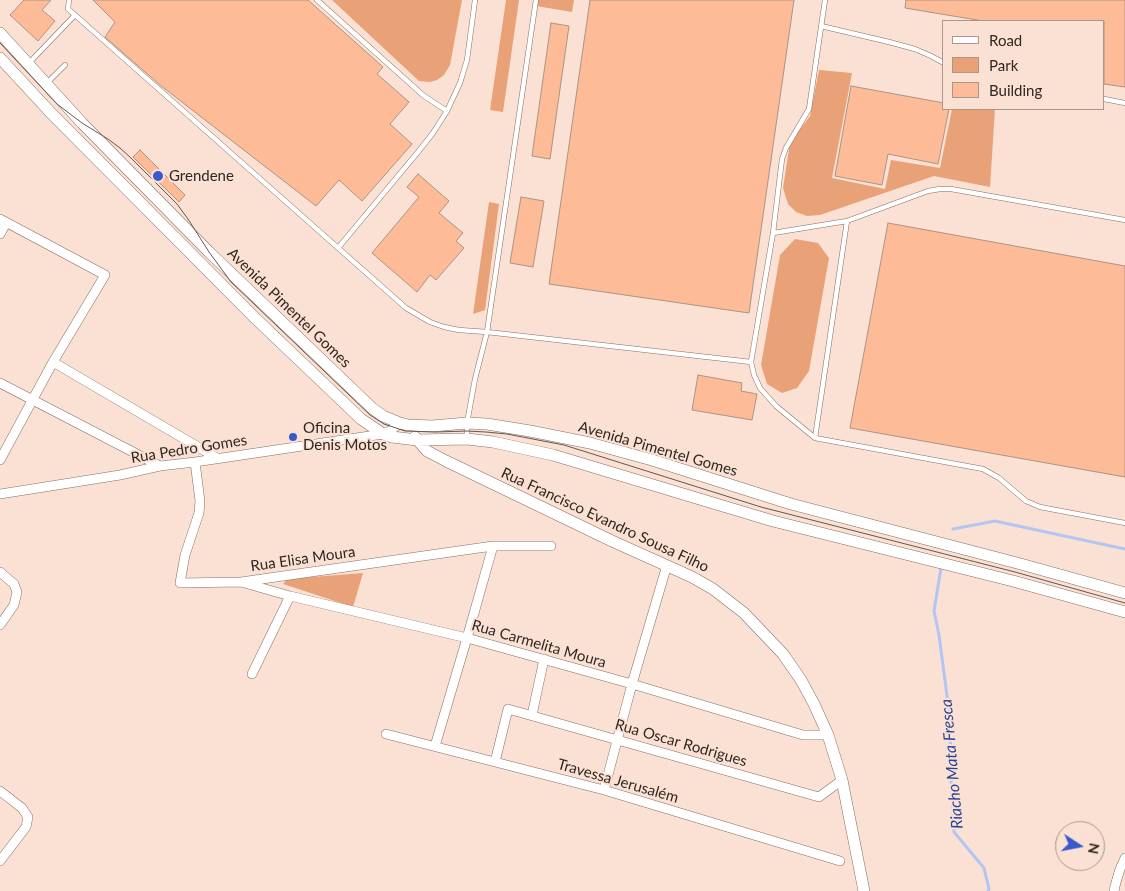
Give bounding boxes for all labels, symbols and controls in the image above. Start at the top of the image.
legend [942,20,1105,110]
text: Road [989,31,1022,49]
text: Park [989,56,1018,74]
text: Building [989,81,1042,99]
place label: Grendene [169,167,234,185]
marker: Grendene [151,169,165,183]
street label: Avenida Pimentel Gomes [224,244,354,372]
street label: Avenida Pimentel Gomes [576,418,740,480]
place label: Oficina Denis Motos [303,419,387,454]
street label: Rua Pedro Gomes [130,431,248,467]
marker: Oficina Denis Motos [287,431,299,443]
street label: Rua Francisco Evandro Sousa Filho [498,464,712,576]
street label: Rua Elisa Moura [249,543,357,575]
street label: Rua Carmelita Moura [470,616,608,672]
water label: Riacho Mata Fresca [937,698,967,830]
street label: Rua Oscar Rodrigues [613,716,749,770]
street label: Travessa Jerusalém [555,755,681,807]
north arrow [1055,821,1105,871]
text: N [1085,842,1104,856]

